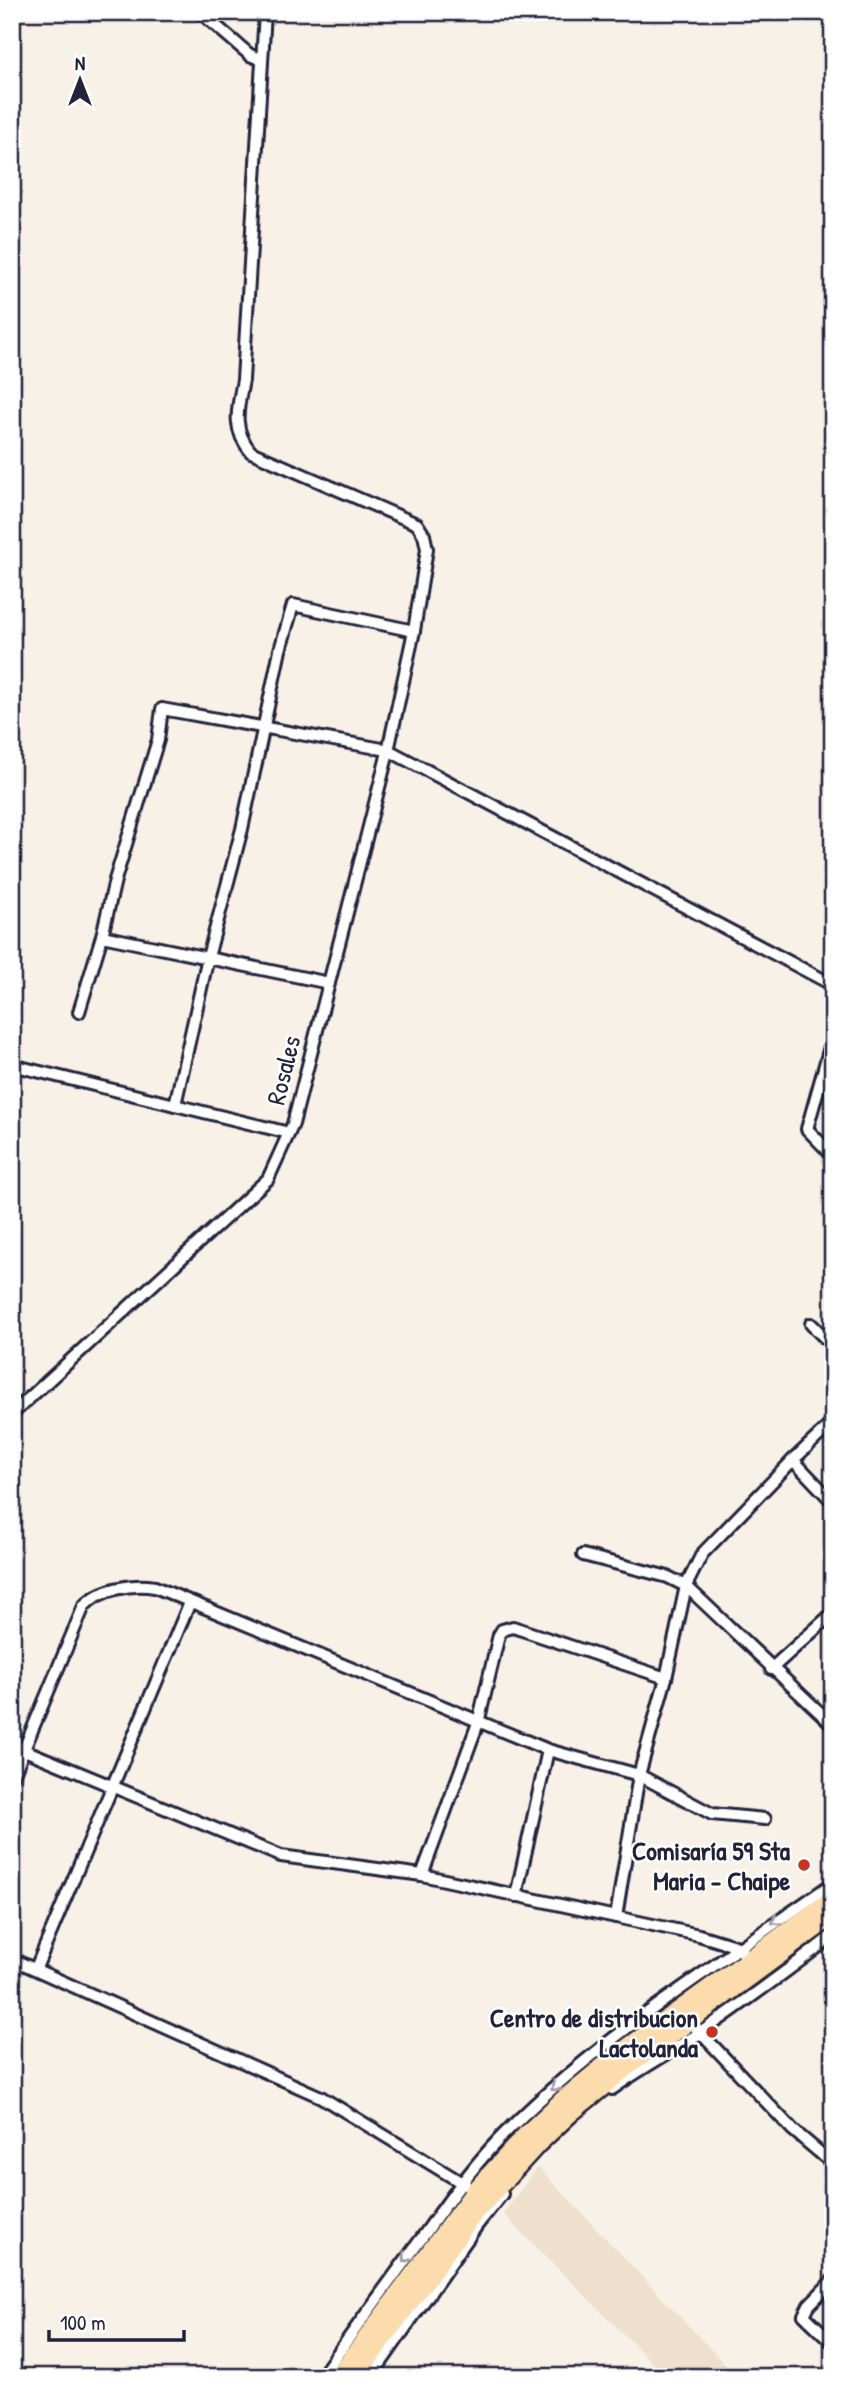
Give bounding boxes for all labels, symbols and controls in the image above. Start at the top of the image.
north arrow [46,46,116,116]
text: N [75,50,85,76]
street label: Rosales [258,1032,308,1108]
place label: Comisaría 59 Sta Maria - Chaipe [632,1833,791,1899]
marker: Comisaría 59 Sta Maria - Chaipe [796,1857,812,1873]
one-way arrow [771,1913,784,1926]
place label: Centro de distribucion Lactolanda [490,2000,699,2065]
marker: Centro de distribucion Lactolanda [704,2024,720,2040]
one-way arrow [551,2079,564,2091]
one-way arrow [403,2250,415,2263]
scale bar [49,2298,184,2342]
text: 100 m [60,2308,106,2337]

